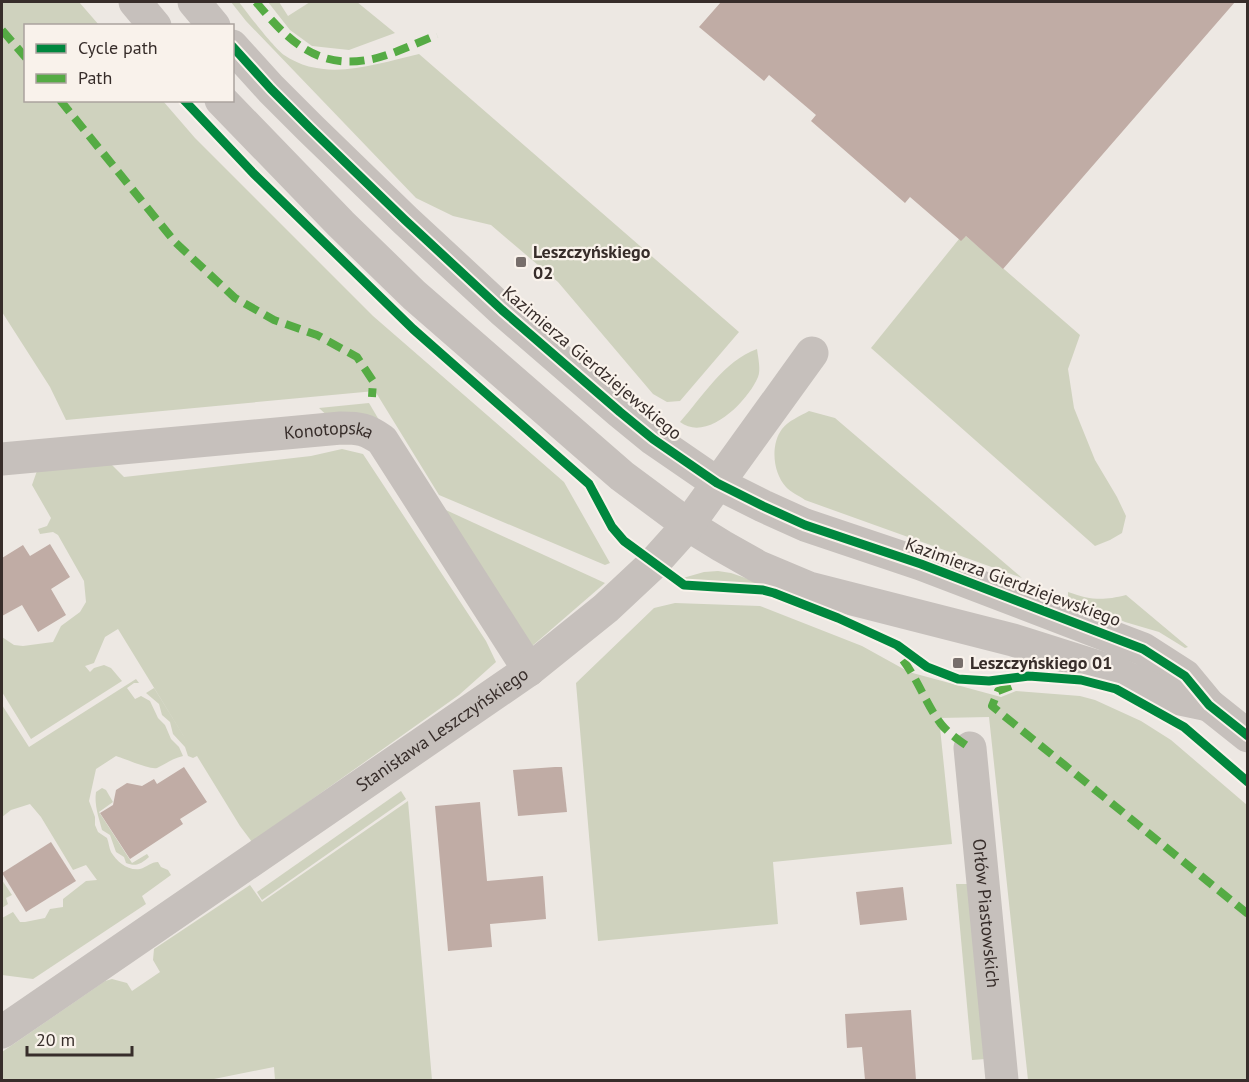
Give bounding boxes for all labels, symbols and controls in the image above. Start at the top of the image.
legend [24,24,234,102]
text: Cycle path [78,36,158,59]
text: Path [78,66,112,89]
place label: Leszczyńskiego 02 [533,240,651,284]
marker: Leszczyńskiego 02 [514,255,528,269]
street label: Kazimierza Gierdziejewskiego [498,281,687,445]
street label: Konotopska [283,416,377,444]
street label: Kazimierza Gierdziejewskiego [902,532,1124,631]
place label: Leszczyńskiego 01 [970,651,1112,674]
marker: Leszczyńskiego 01 [951,656,965,670]
street label: Stanisława Leszczyńskiego [351,662,533,796]
street label: Orłów Piastowskich [968,838,1005,989]
scale bar [27,1019,132,1057]
text: 20 m [36,1028,75,1051]

